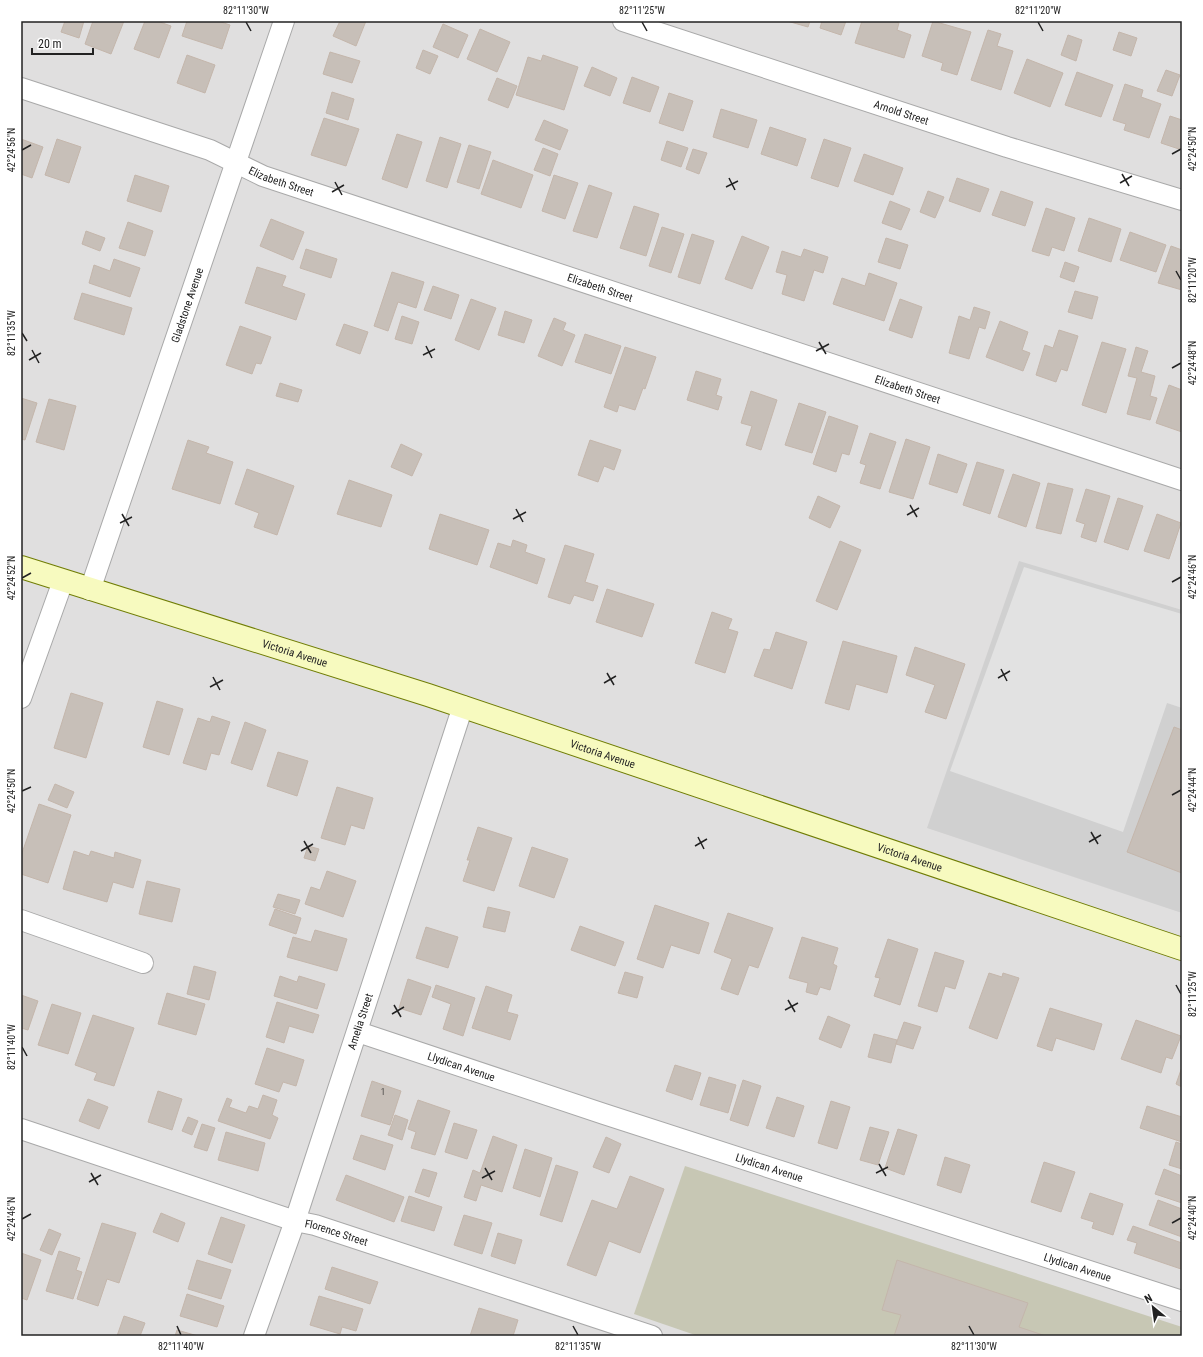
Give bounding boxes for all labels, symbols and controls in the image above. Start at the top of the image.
text: 82°11'30"W [223,5,269,16]
text: 82°11'25"W [619,5,665,16]
text: 82°11'20"W [1015,5,1061,16]
scale bar [32,30,93,56]
text: 20 m [38,37,62,51]
street label: Arnold Street [872,97,930,127]
text: 42°24'50"N [1187,127,1198,171]
text: 42°24'56"N [6,128,17,172]
street label: Elizabeth Street [247,164,315,199]
text: 82°11'20"W [1187,257,1198,303]
street label: Gladstone Avenue [168,266,206,344]
street label: Elizabeth Street [566,271,634,304]
text: 82°11'35"W [6,310,17,356]
text: 42°24'48"N [1187,341,1198,385]
street label: Elizabeth Street [873,372,942,406]
text: 42°24'46"N [1187,555,1198,599]
text: 42°24'52"N [6,556,17,600]
street label: Victoria Avenue [260,637,329,669]
street label: Victoria Avenue [568,737,637,771]
text: 42°24'44"N [1187,768,1198,812]
text: 42°24'50"N [6,769,17,813]
street label: Victoria Avenue [876,840,944,874]
text: 82°11'25"W [1187,971,1198,1017]
street label: Amelia Street [345,992,375,1051]
text: 82°11'40"W [6,1024,17,1070]
street label: Llydican Avenue [426,1049,497,1084]
house number: 1 [381,1087,385,1097]
street label: Llydican Avenue [734,1150,805,1184]
text: 42°24'40"N [1187,1196,1198,1240]
text: 42°24'46"N [6,1197,17,1241]
street label: Florence Street [304,1217,370,1249]
street label: Llydican Avenue [1042,1250,1113,1284]
north arrow [1133,1287,1173,1327]
text: N [1142,1291,1155,1306]
text: 82°11'40"W [158,1341,204,1352]
text: 82°11'35"W [555,1341,601,1352]
text: 82°11'30"W [951,1341,997,1352]

